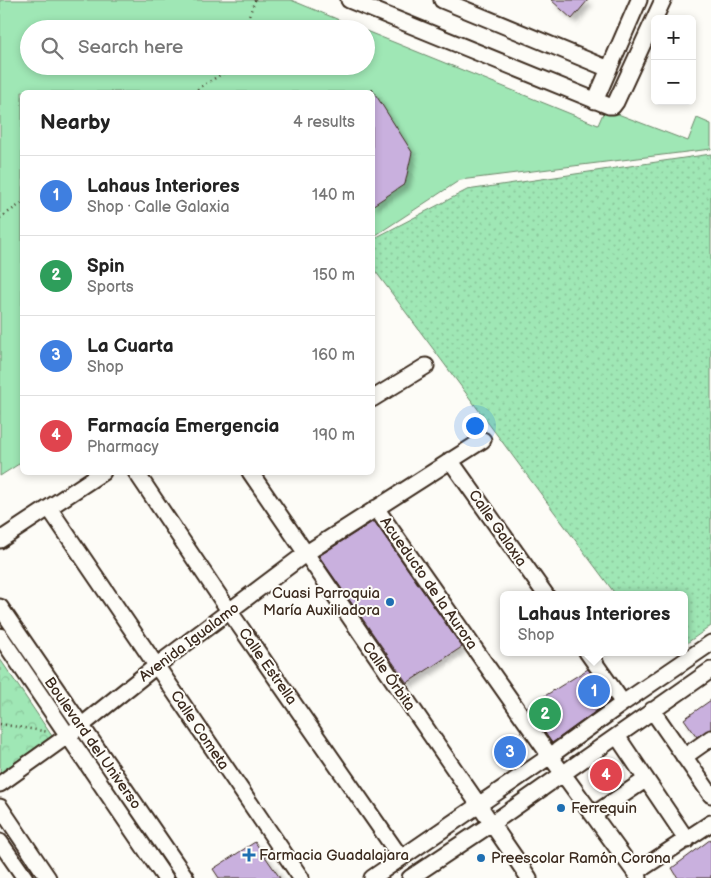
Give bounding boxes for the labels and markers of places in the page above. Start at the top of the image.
place label: Cuasi Parroquia María Auxiliadora [263,584,380,620]
marker: Cuasi Parroquia María Auxiliadora [384,596,396,608]
pin: 1 [578,672,610,710]
pin: 2 [529,695,561,733]
pin: 3 [494,733,526,771]
pin: 4 [590,756,622,794]
place label: Ferrequin [571,799,637,818]
marker: Ferrequin [555,802,567,814]
place label: Farmacia Guadalajara [259,846,409,865]
marker: Farmacia Guadalajara [243,849,255,861]
place label: Preescolar Ramón Corona [491,849,671,868]
marker: Preescolar Ramón Corona [475,852,487,864]

